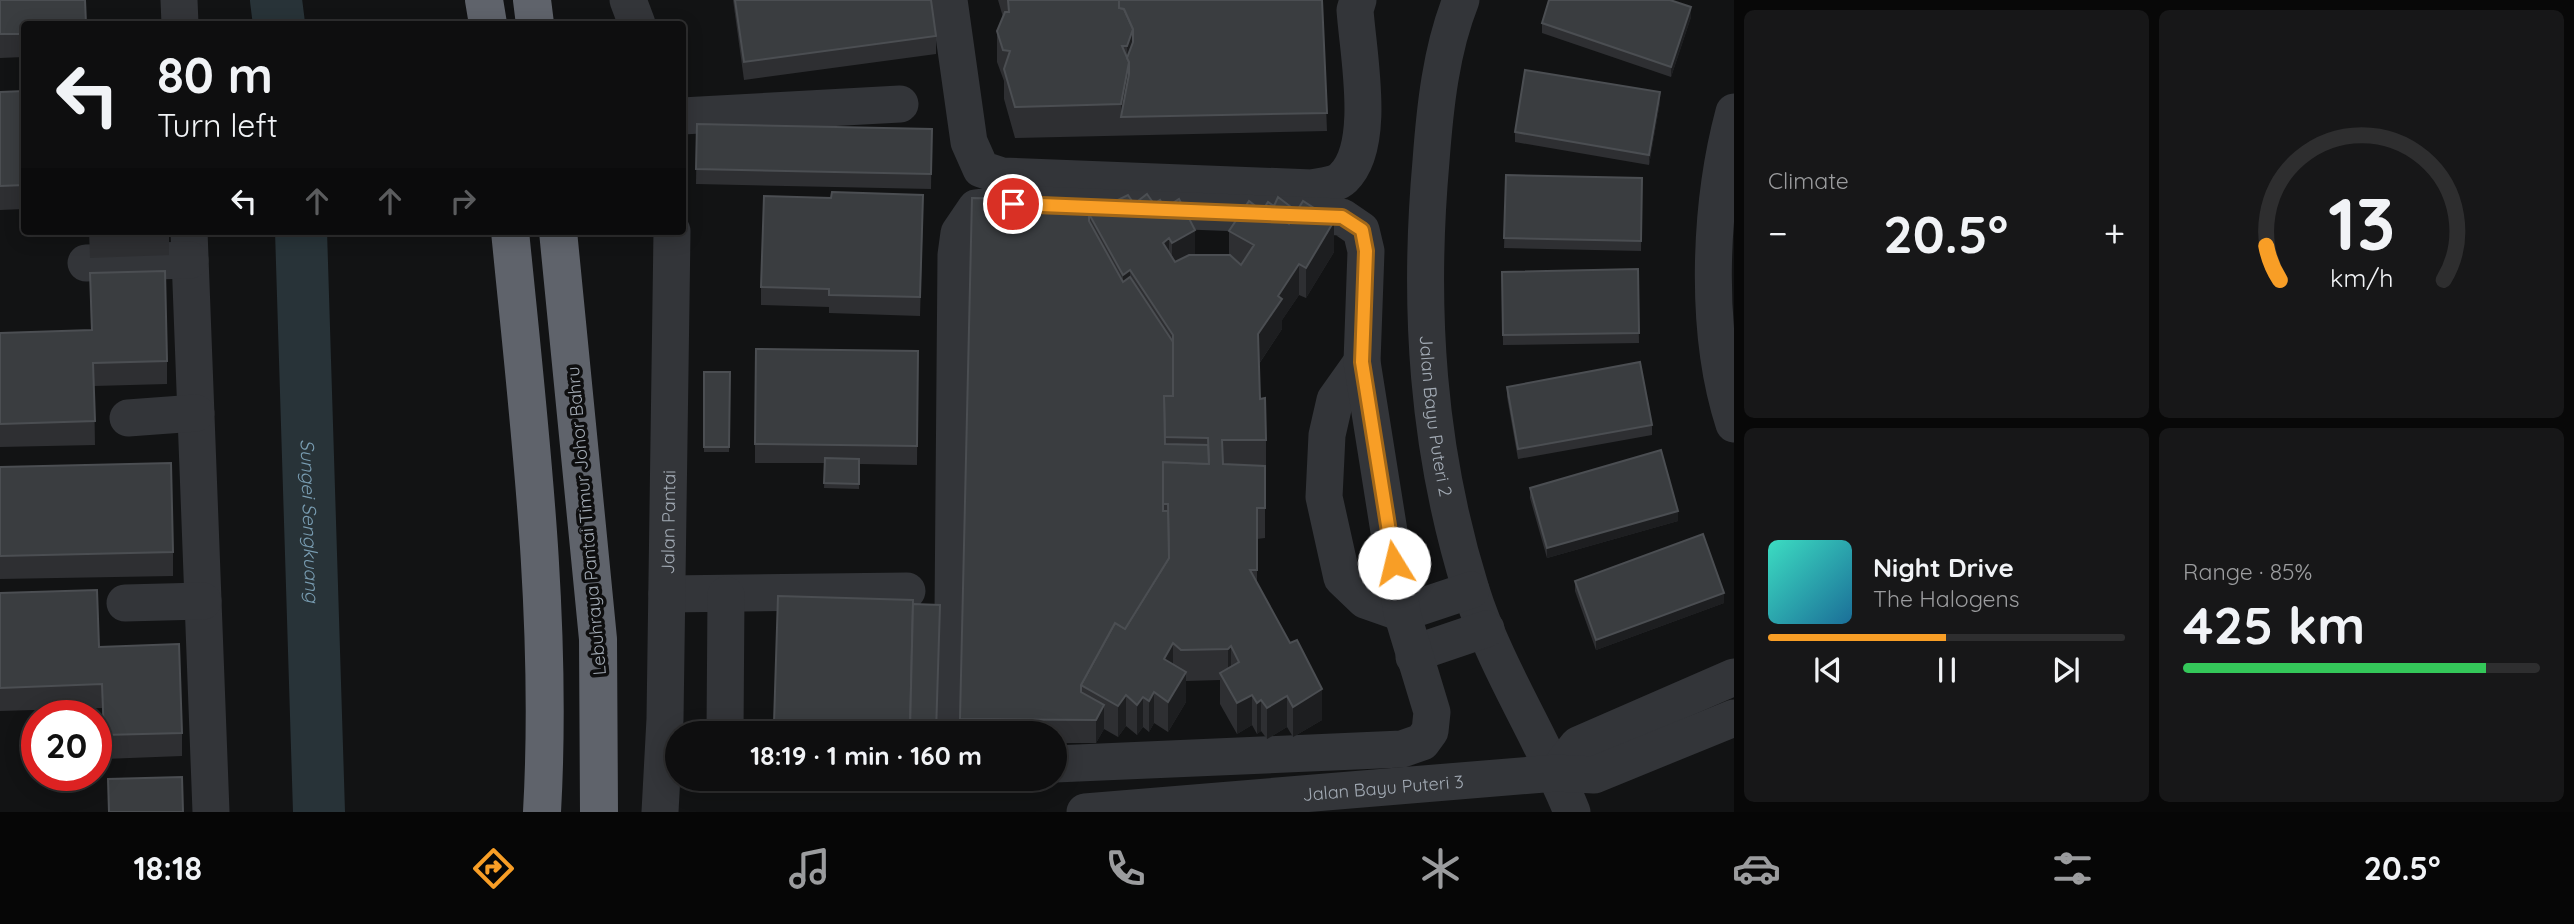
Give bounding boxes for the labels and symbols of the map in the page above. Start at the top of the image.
pin [983,174,1043,234]
street label: Jalan Bayu Puteri 2 [1415,335,1458,499]
street label: Lebuhraya Pantai Timur Johor Bahru [561,366,611,676]
water label: Sungei Sengkuang [295,439,325,604]
street label: Jalan Pantai [656,470,680,575]
position arrow [1357,526,1431,600]
speed limit sign: 20 [21,700,112,791]
street label: Jalan Bayu Puteri 3 [1301,769,1465,805]

